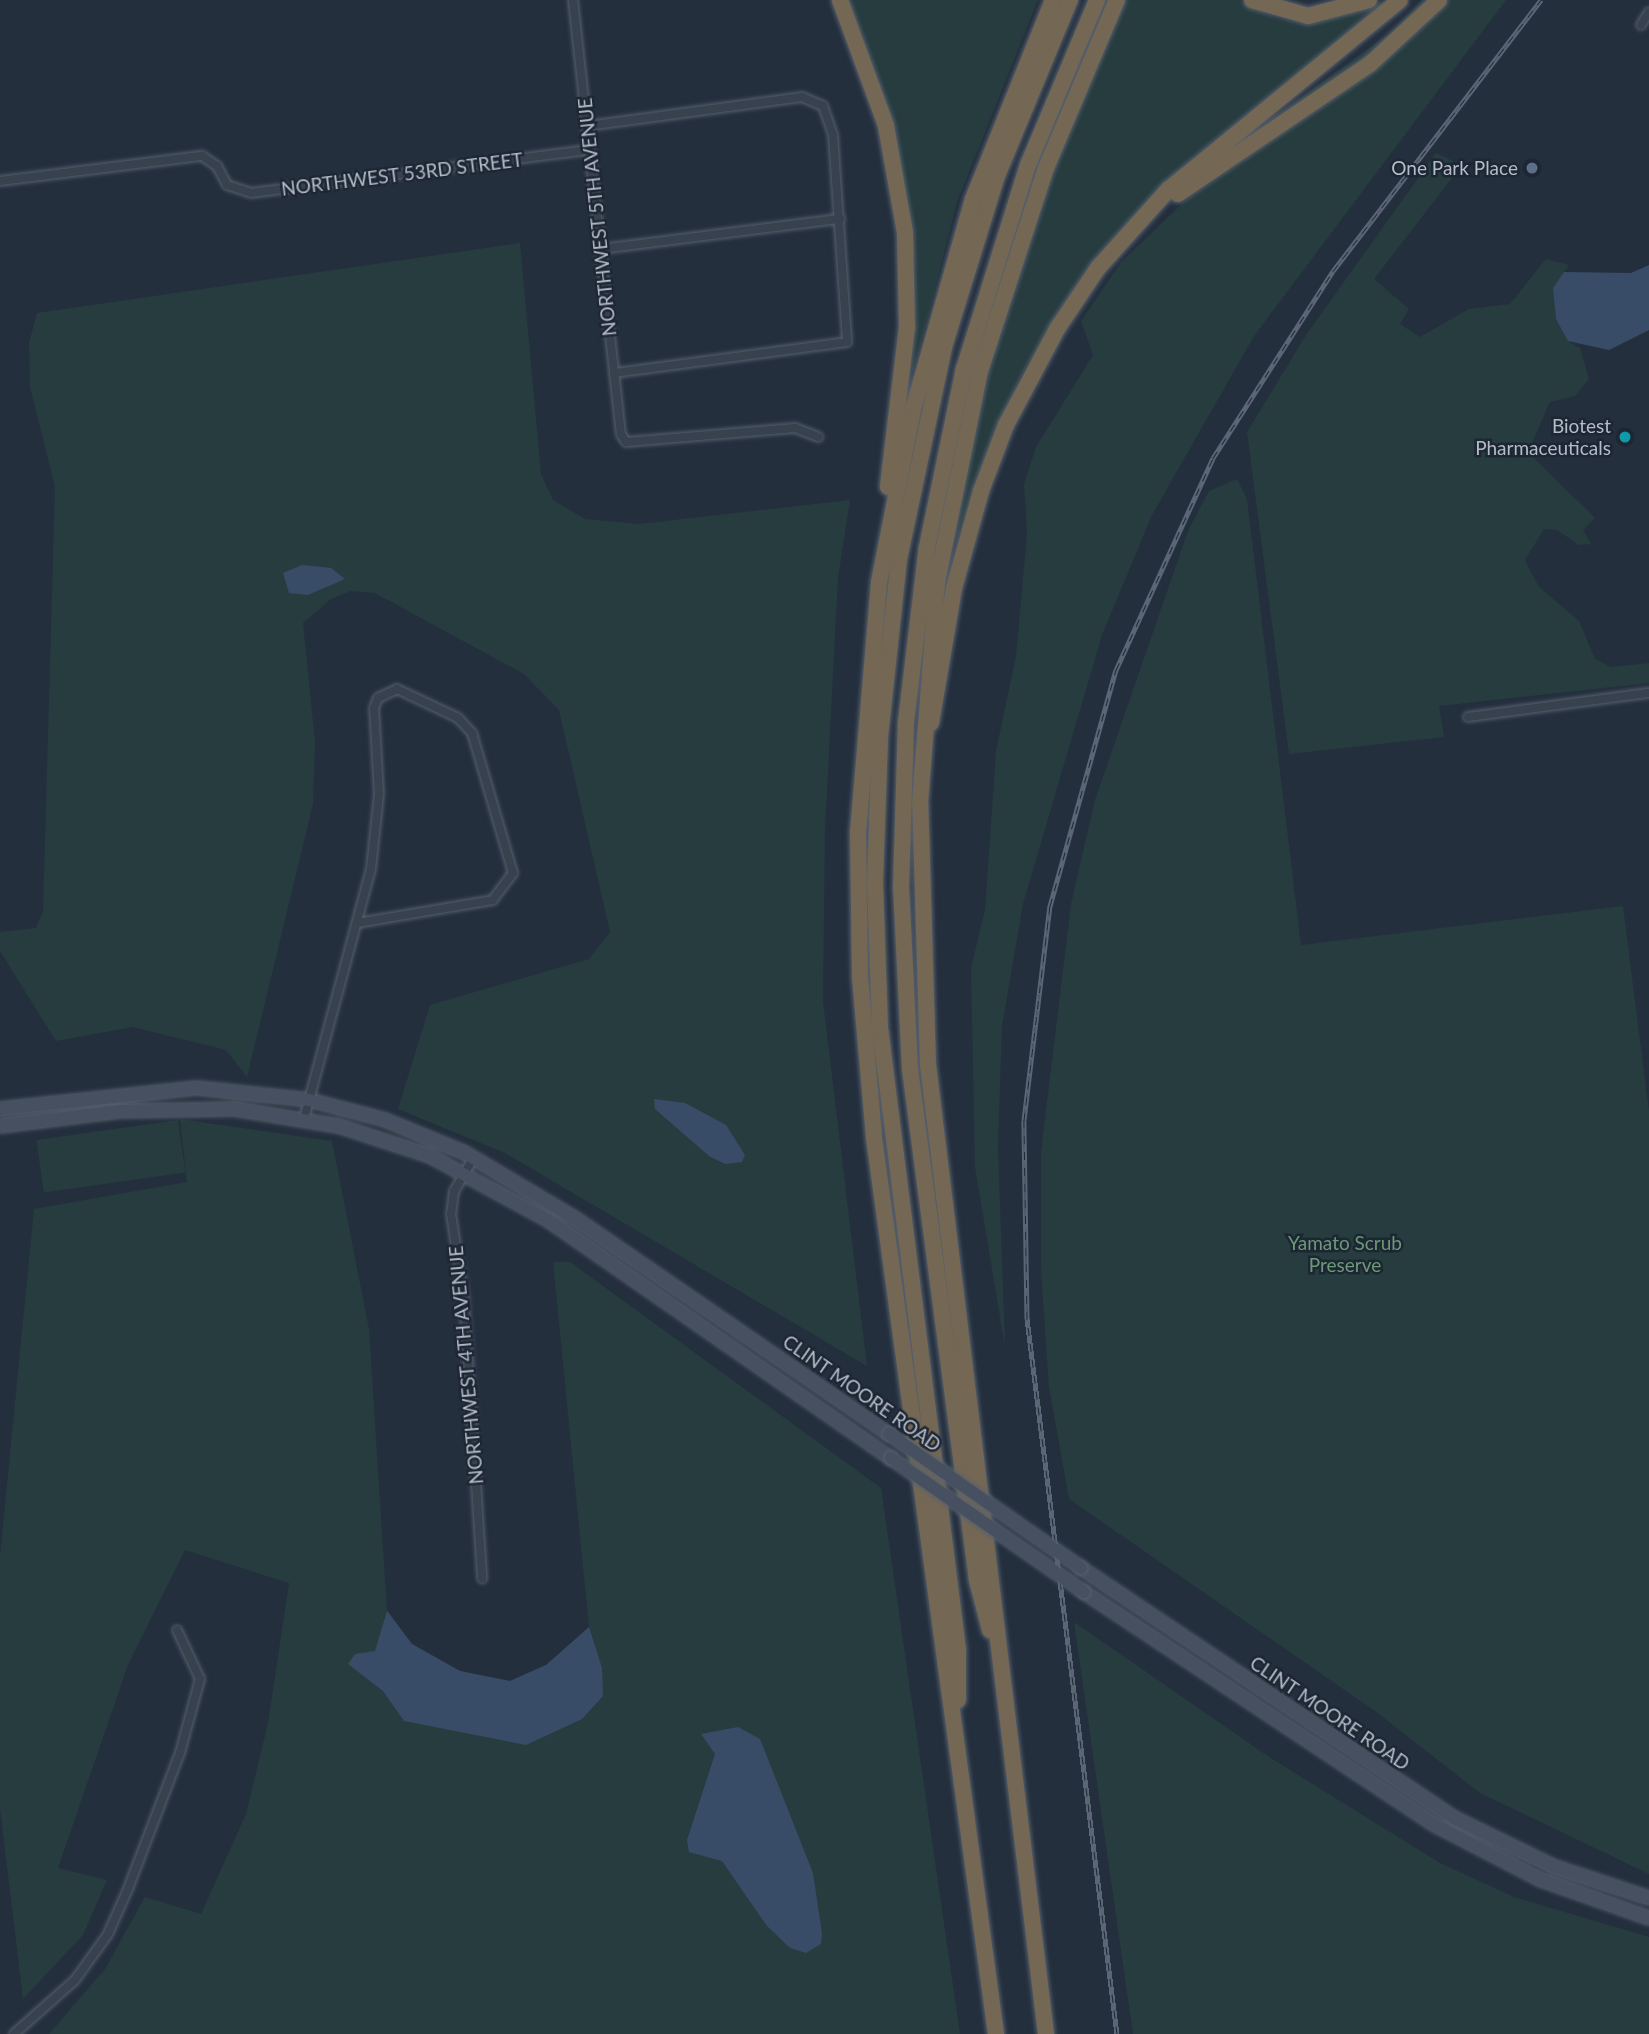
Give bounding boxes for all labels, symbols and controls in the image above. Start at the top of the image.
street label: NORTHWEST 5TH AVENUE [573,96,621,338]
street label: NORTHWEST 53RD STREET [280,148,524,200]
place label: One Park Place [1391,157,1518,179]
marker: One Park Place [1524,160,1540,176]
place label: Biotest Pharmaceuticals [1475,415,1611,459]
marker: Biotest Pharmaceuticals [1617,429,1633,445]
park label: Yamato Scrub Preserve [1288,1232,1402,1276]
street label: NORTHWEST 4TH AVENUE [444,1244,488,1486]
street label: CLINT MOORE ROAD [778,1330,946,1456]
street label: CLINT MOORE ROAD [1246,1651,1414,1775]

